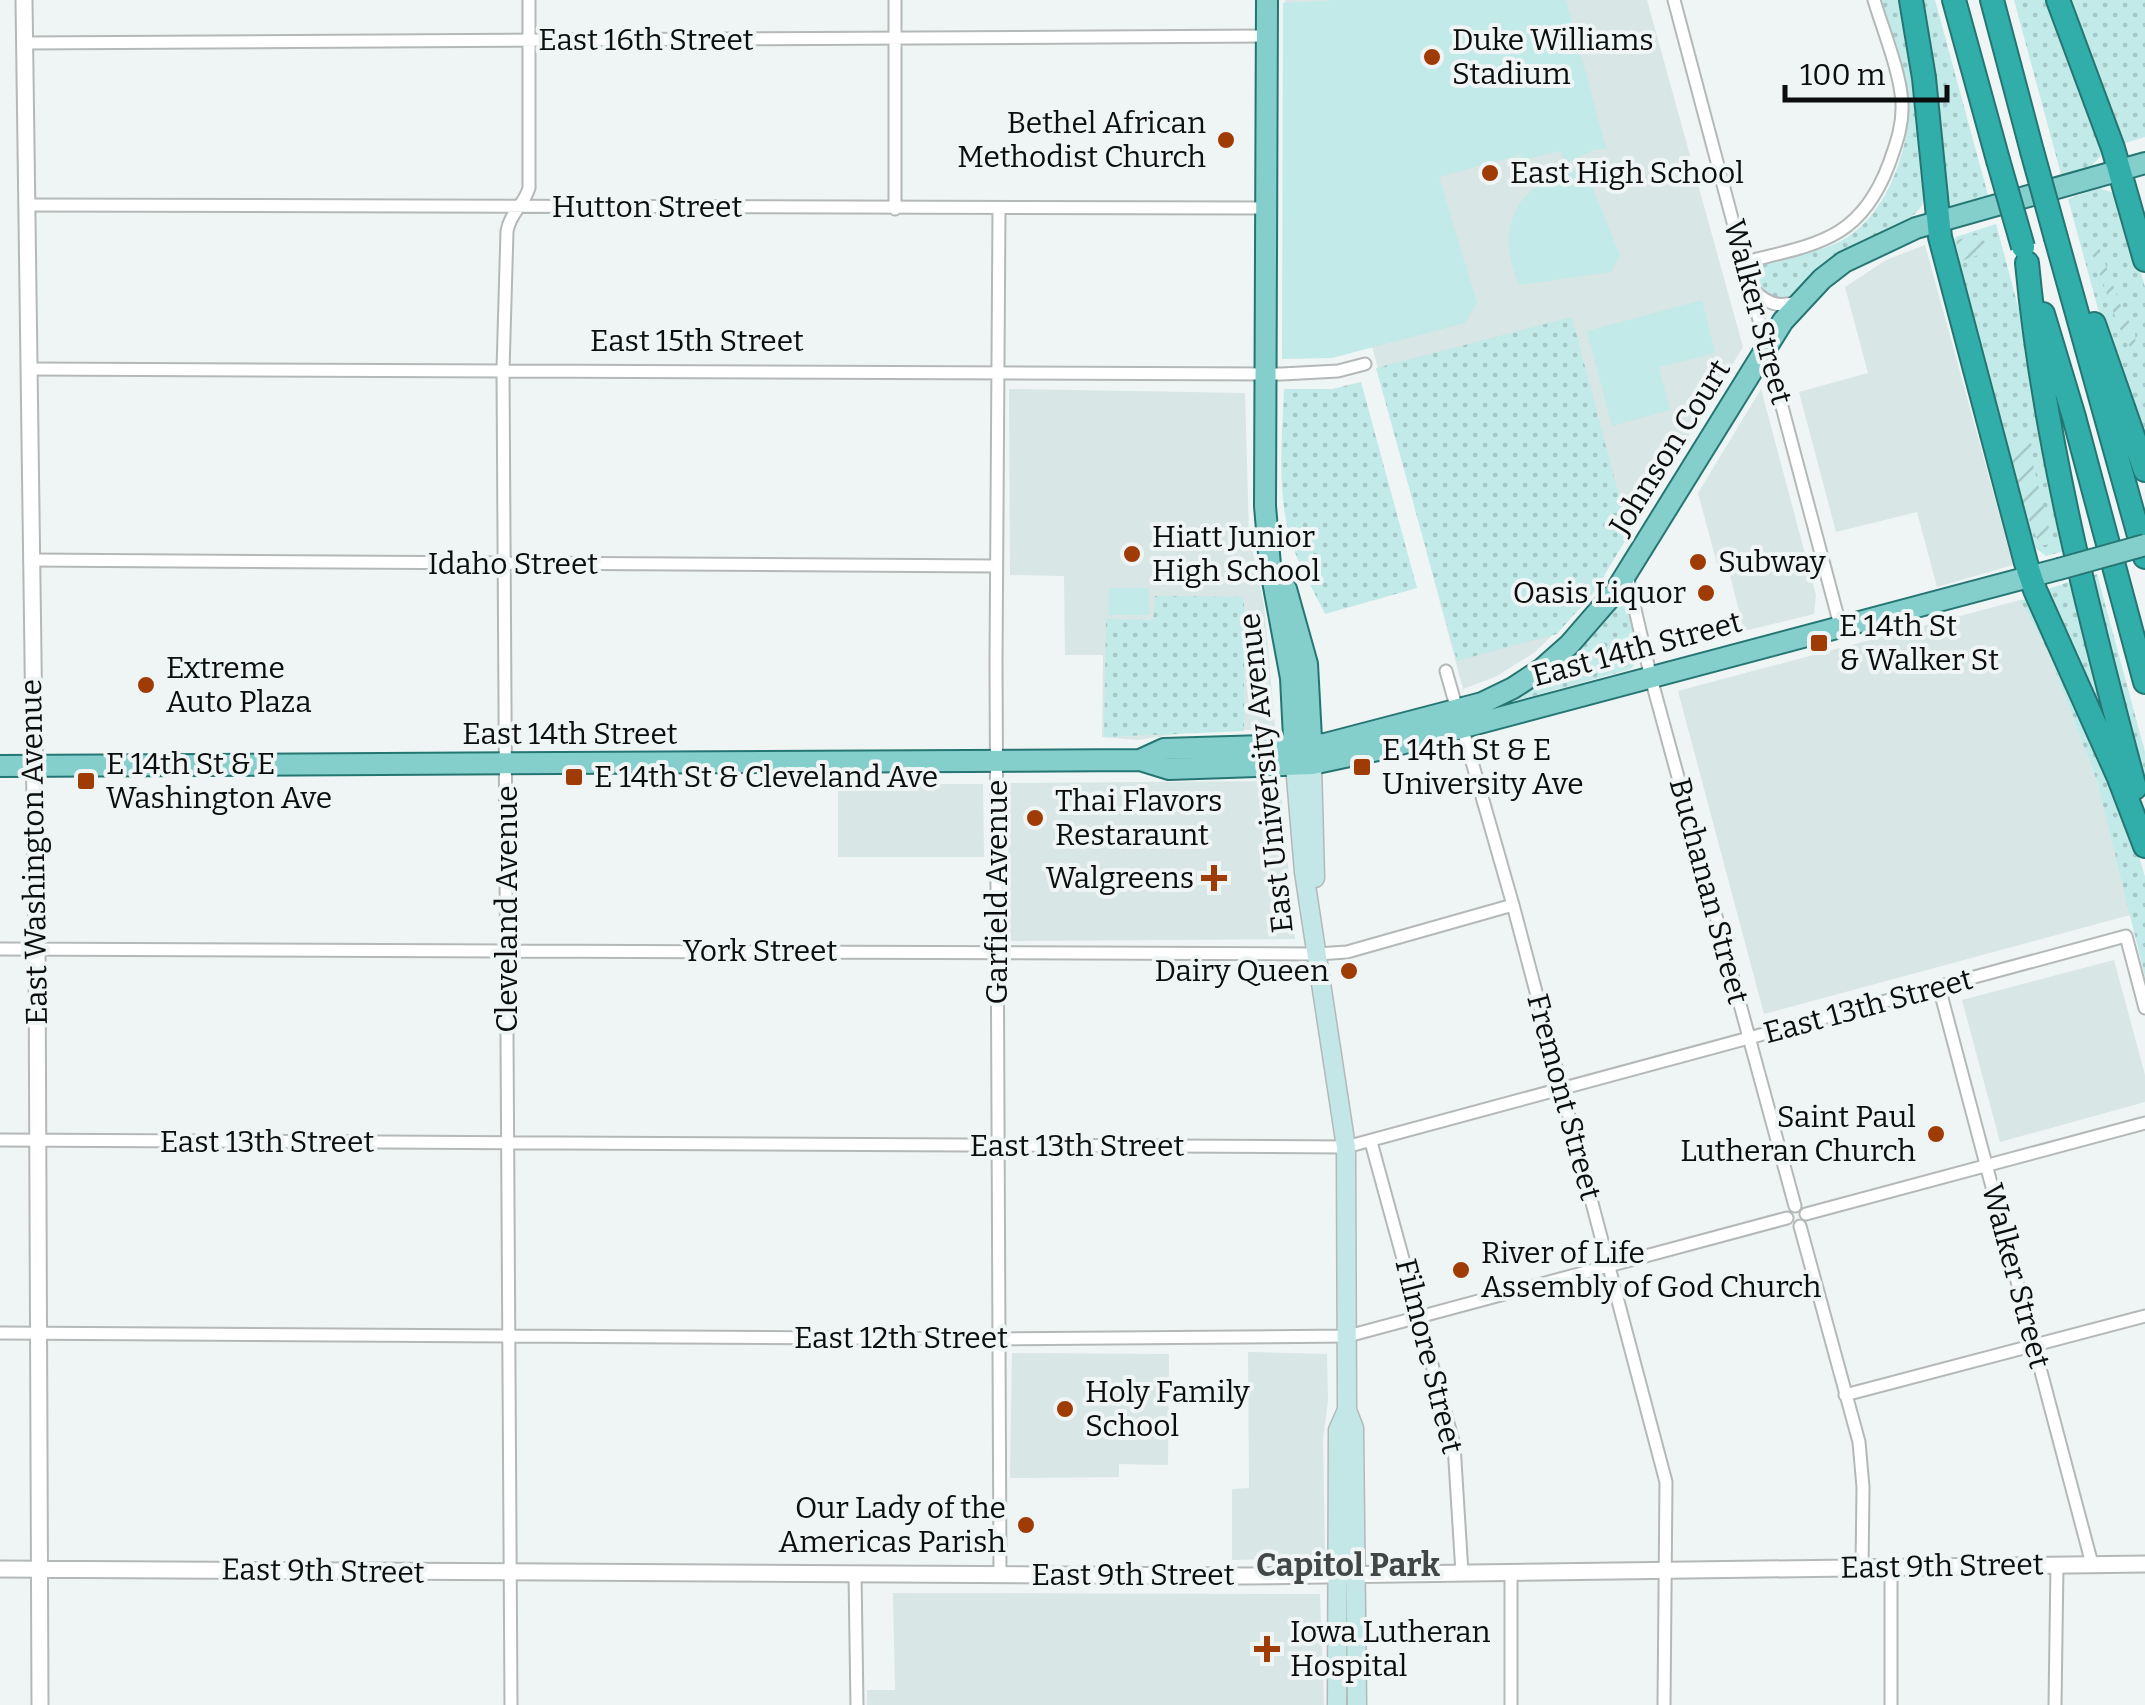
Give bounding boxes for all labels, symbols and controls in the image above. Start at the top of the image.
street label: East 16th Street [538,22,754,58]
place label: Duke Williams Stadium [1452,22,1654,92]
scale bar [1785,40,1948,102]
marker: Duke Williams Stadium [1421,46,1443,68]
text: 100 m [1800,57,1886,93]
place label: Bethel African Methodist Church [957,105,1206,175]
marker: Bethel African Methodist Church [1215,129,1237,151]
place label: East High School [1510,155,1744,191]
marker: East High School [1479,162,1501,184]
street label: Hutton Street [552,189,743,225]
street label: Walker Street [1716,216,1800,408]
street label: East 15th Street [590,323,804,359]
street label: Johnson Court [1601,353,1738,542]
place label: Hiatt Junior High School [1152,519,1320,589]
marker: Hiatt Junior High School [1121,543,1143,565]
place label: Subway [1718,544,1826,580]
street label: Idaho Street [428,546,598,582]
marker: Subway [1687,551,1709,573]
place label: Oasis Liquor [1513,575,1686,611]
marker: Oasis Liquor [1695,582,1717,604]
street label: East 14th Street [1528,604,1746,694]
place label: E 14th St & Walker St [1839,608,1999,678]
street label: East University Avenue [1231,611,1301,935]
marker: E 14th St & Walker St [1808,632,1830,654]
place label: Extreme Auto Plaza [166,650,312,720]
marker: Extreme Auto Plaza [135,674,157,696]
street label: East Washington Avenue [13,679,55,1025]
street label: East 14th Street [462,716,678,752]
place label: E 14th St & E University Ave [1382,732,1584,802]
place label: E 14th St & E Washington Ave [106,746,332,816]
marker: E 14th St & E University Ave [1351,756,1373,778]
place label: E 14th St & Cleveland Ave [594,759,938,795]
marker: E 14th St & Cleveland Ave [563,766,585,788]
marker: E 14th St & E Washington Ave [75,770,97,792]
street label: Buchanan Street [1662,774,1757,1008]
street label: Garfield Avenue [979,779,1015,1005]
place label: Thai Flavors Restaraunt [1055,783,1222,853]
street label: Cleveland Avenue [489,785,525,1033]
marker: Thai Flavors Restaraunt [1024,807,1046,829]
place label: Walgreens [1046,860,1194,896]
marker: Walgreens [1203,867,1225,889]
street label: York Street [683,933,837,969]
place label: Dairy Queen [1155,953,1329,989]
marker: Dairy Queen [1338,960,1360,982]
street label: East 13th Street [1760,961,1976,1051]
street label: Fremont Street [1519,990,1609,1204]
place label: Saint Paul Lutheran Church [1680,1099,1916,1169]
marker: Saint Paul Lutheran Church [1925,1123,1947,1145]
street label: East 13th Street [160,1124,374,1160]
street label: East 13th Street [970,1128,1184,1164]
street label: Walker Street [1974,1180,2058,1372]
place label: River of Life Assembly of God Church [1481,1235,1822,1305]
street label: Filmore Street [1387,1255,1471,1457]
marker: River of Life Assembly of God Church [1450,1259,1472,1281]
street label: East 12th Street [794,1320,1008,1356]
place label: Holy Family School [1085,1374,1250,1444]
marker: Holy Family School [1054,1398,1076,1420]
place label: Our Lady of the Americas Parish [779,1490,1006,1560]
marker: Our Lady of the Americas Parish [1015,1514,1037,1536]
district label: Capitol Park [1256,1546,1440,1584]
street label: East 9th Street [1840,1546,2044,1586]
street label: East 9th Street [221,1551,425,1591]
street label: East 9th Street [1031,1557,1235,1593]
place label: Iowa Lutheran Hospital [1290,1614,1491,1684]
marker: Iowa Lutheran Hospital [1254,1636,1280,1662]

